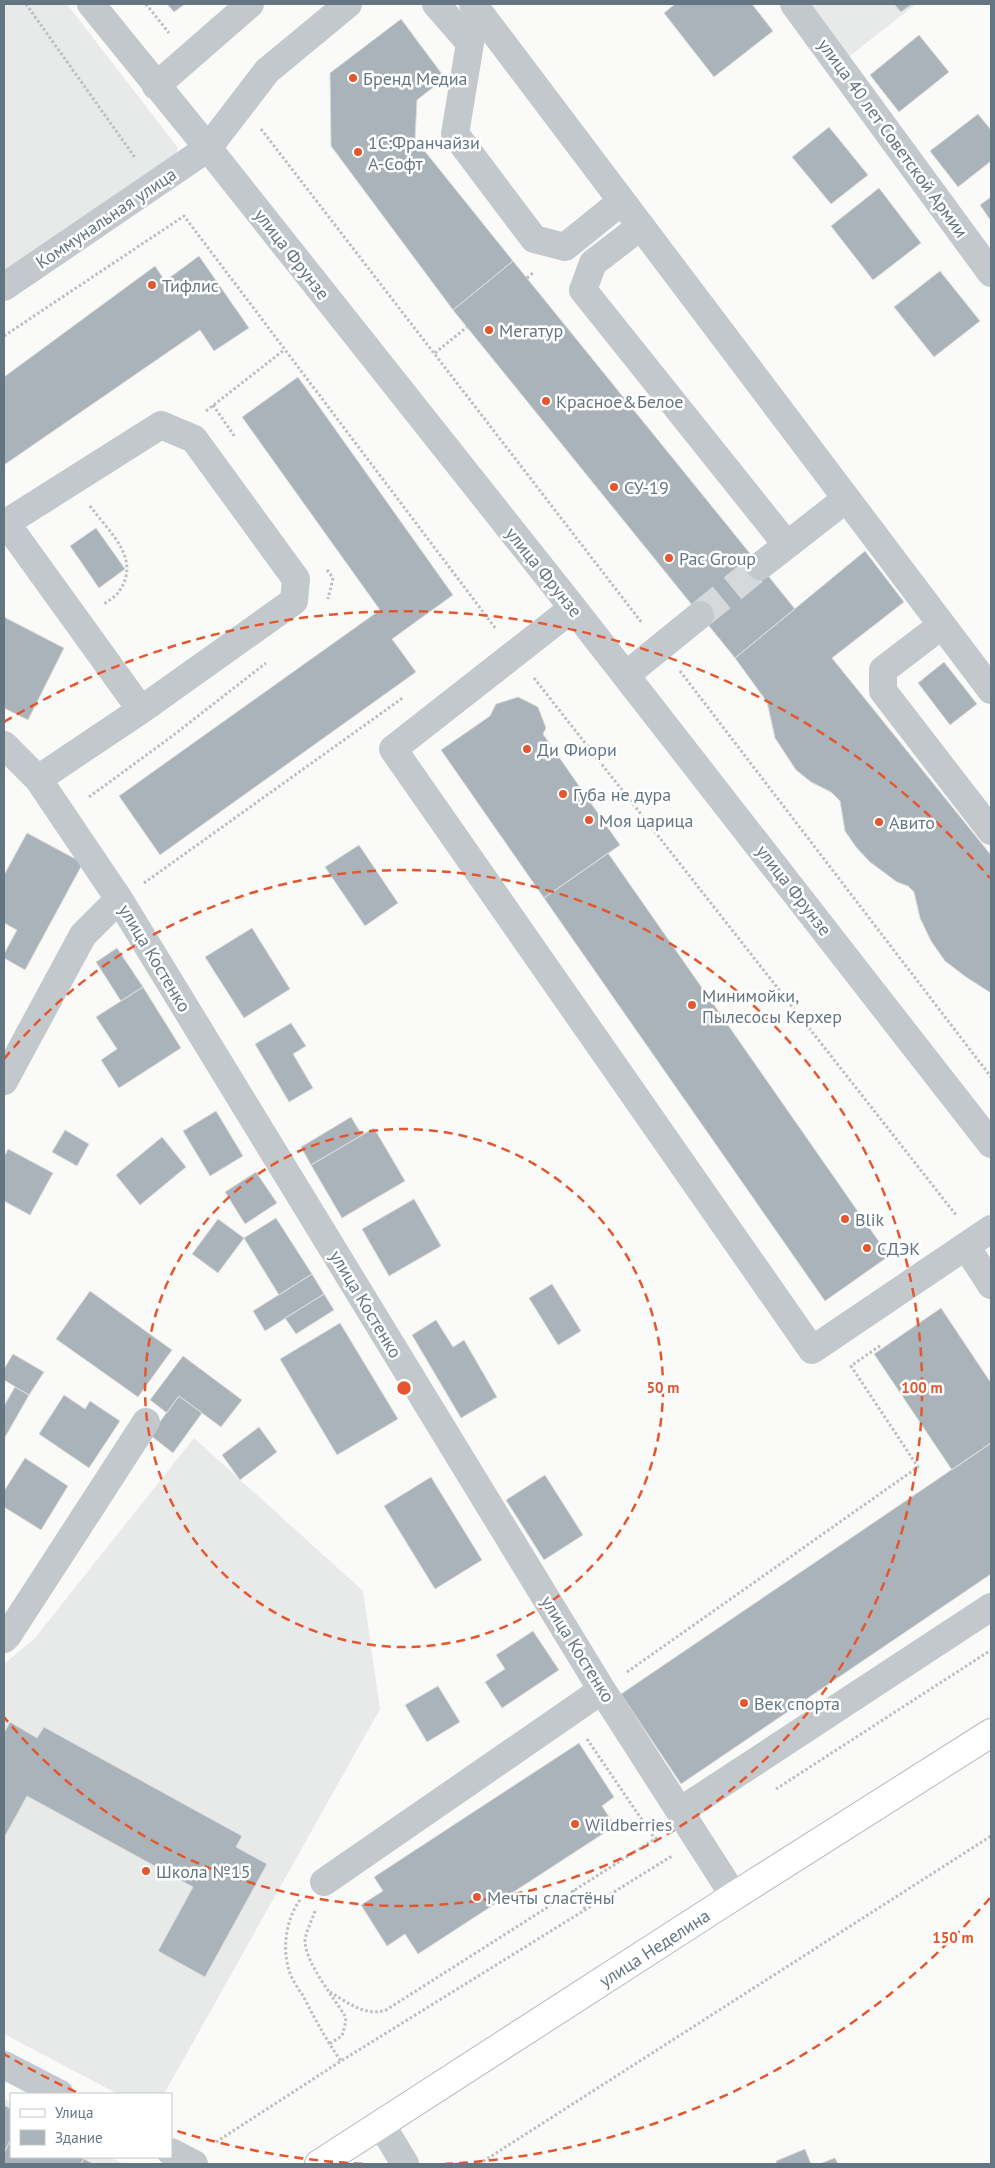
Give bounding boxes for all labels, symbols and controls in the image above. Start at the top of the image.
street label: улица 40 лет Советской Армии [813,34,973,242]
place label: Бренд Медиа [363,67,468,90]
marker: Бренд Медиа [347,72,359,84]
place label: 1С:Франчайзи А-Софт [368,131,480,175]
marker: 1С:Франчайзи А-Софт [352,146,364,158]
street label: Коммунальная улица [31,162,181,274]
street label: улица Фрунзе [249,204,335,304]
place label: Тифлис [162,274,219,297]
marker: Тифлис [146,279,158,291]
place label: Мегатур [499,319,563,342]
marker: Мегатур [483,324,495,336]
place label: Красное&Белое [556,390,683,413]
marker: Красное&Белое [540,395,552,407]
place label: СУ-19 [624,476,669,499]
marker: СУ-19 [608,481,620,493]
street label: улица Фрунзе [501,522,587,622]
place label: Pac Group [679,547,756,570]
marker: Pac Group [663,552,675,564]
place label: Ди Фиори [537,738,617,761]
marker: Ди Фиори [521,743,533,755]
place label: Губа не дура [573,783,671,806]
marker: Губа не дура [557,788,569,800]
place label: Моя царица [599,809,693,832]
place label: Авито [889,811,935,834]
marker: Моя царица [583,814,595,826]
marker: Авито [873,816,885,828]
street label: улица Фрунзе [751,840,837,940]
street label: улица Костенко [114,900,196,1016]
place label: Минимойки, Пылесосы Керхер [702,984,842,1028]
marker: Минимойки, Пылесосы Керхер [686,999,698,1011]
place label: Blik [855,1208,885,1231]
marker: Blik [839,1213,851,1225]
place label: СДЭК [877,1237,920,1260]
marker: СДЭК [861,1242,873,1254]
street label: улица Костенко [325,1246,407,1362]
text: 50 m [647,1378,679,1397]
text: 100 m [901,1378,943,1397]
centre of rings [395,1379,413,1397]
street label: улица Костенко [536,1591,620,1707]
place label: Век спорта [754,1692,840,1715]
marker: Век спорта [738,1697,750,1709]
place label: Wildberries [585,1813,672,1836]
marker: Wildberries [569,1818,581,1830]
place label: Школа №15 [156,1860,251,1883]
marker: Школа №15 [140,1865,152,1877]
place label: Мечты сластёны [487,1886,615,1909]
marker: Мечты сластёны [471,1891,483,1903]
street label: улица Неделина [594,1903,714,1992]
text: 150 m [932,1928,974,1947]
legend [10,2093,172,2158]
text: Улица [55,2103,93,2122]
text: Здание [55,2128,103,2147]

